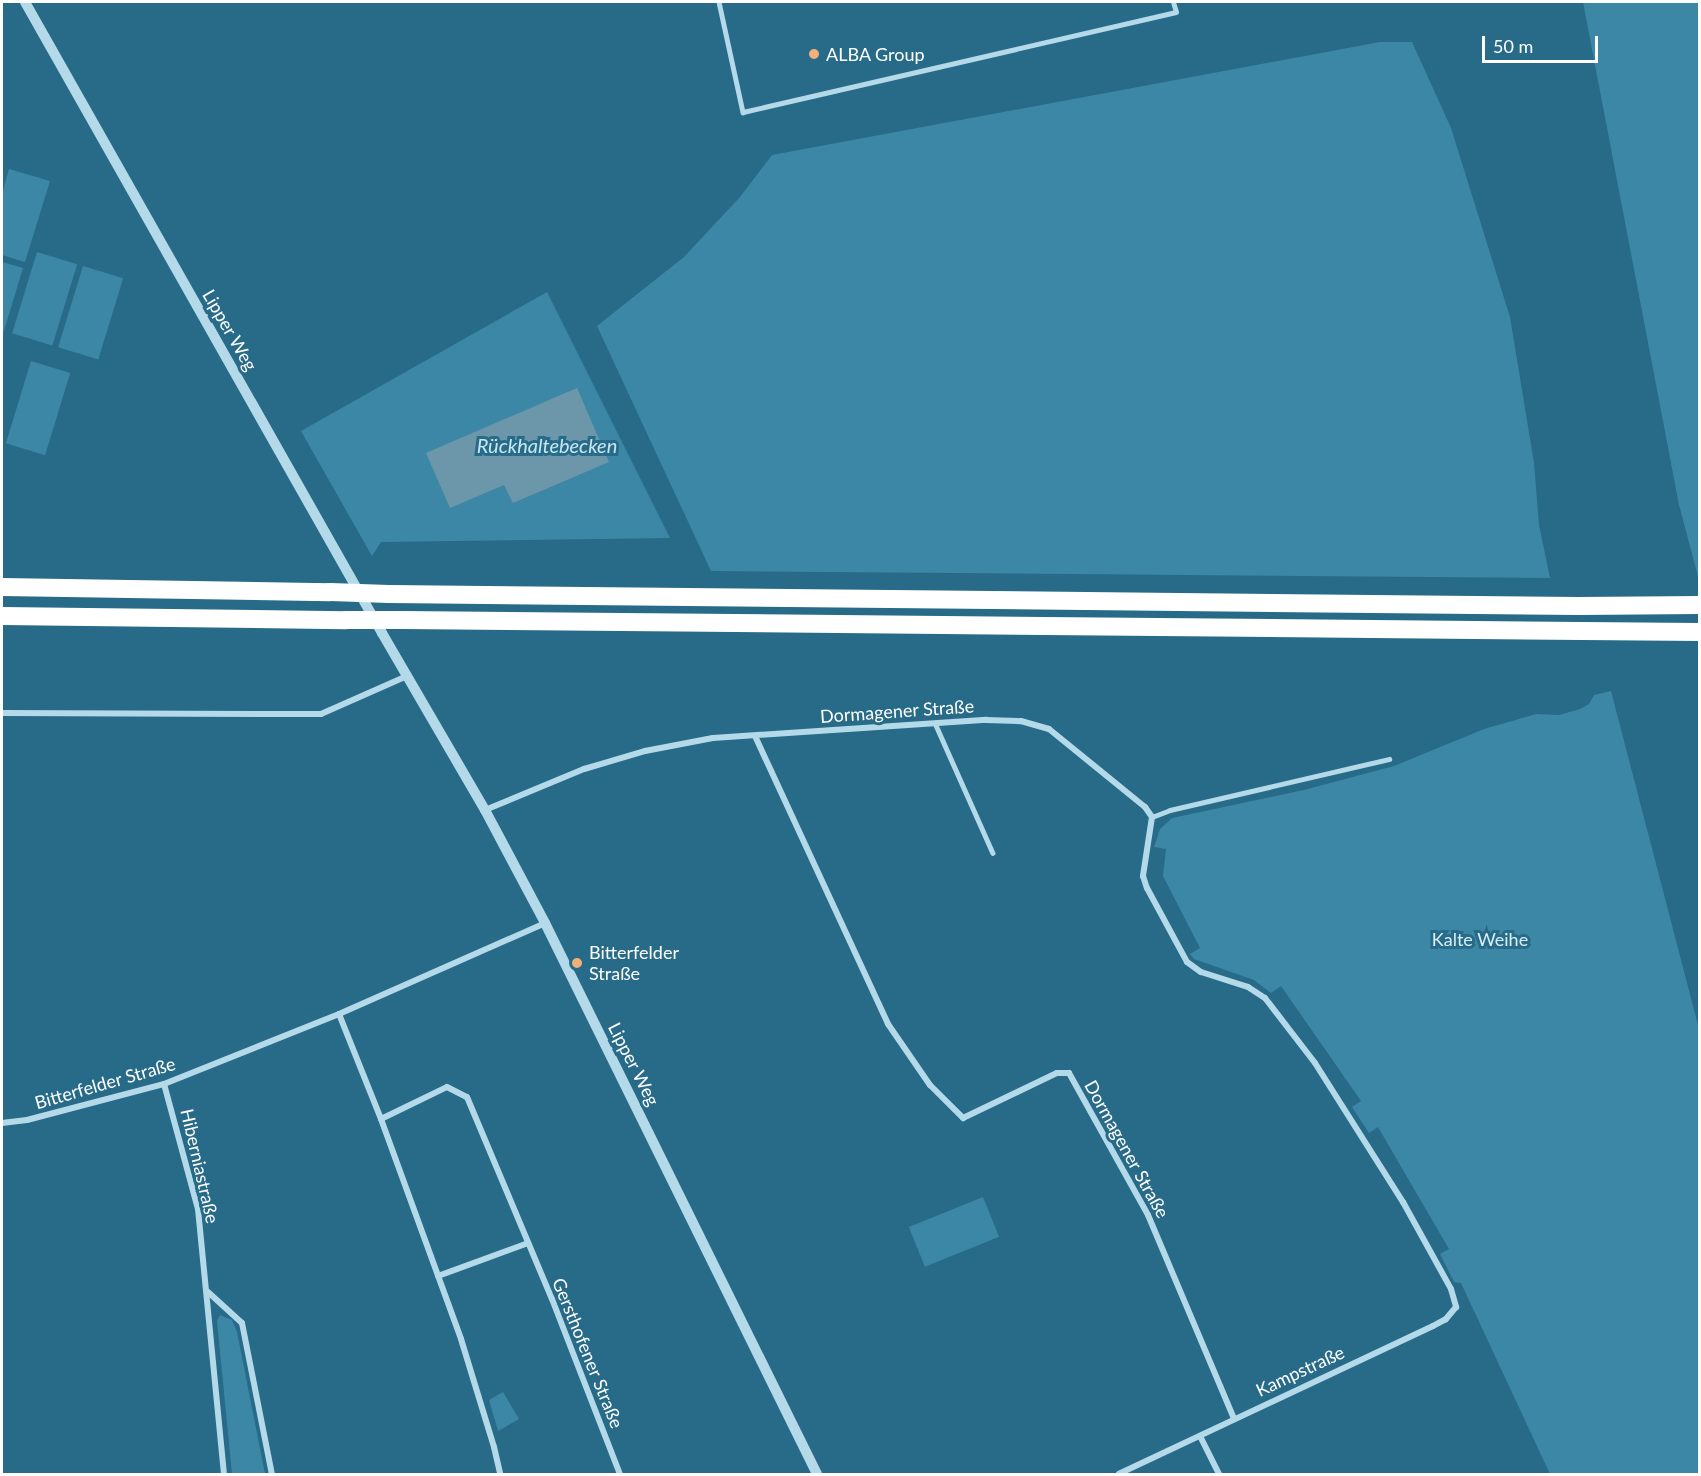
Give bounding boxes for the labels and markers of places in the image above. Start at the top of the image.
place label: ALBA Group [826,43,925,65]
marker: ALBA Group [807,47,821,61]
place label: Bitterfelder Straße [589,942,679,984]
marker: Bitterfelder Straße [570,956,584,970]

